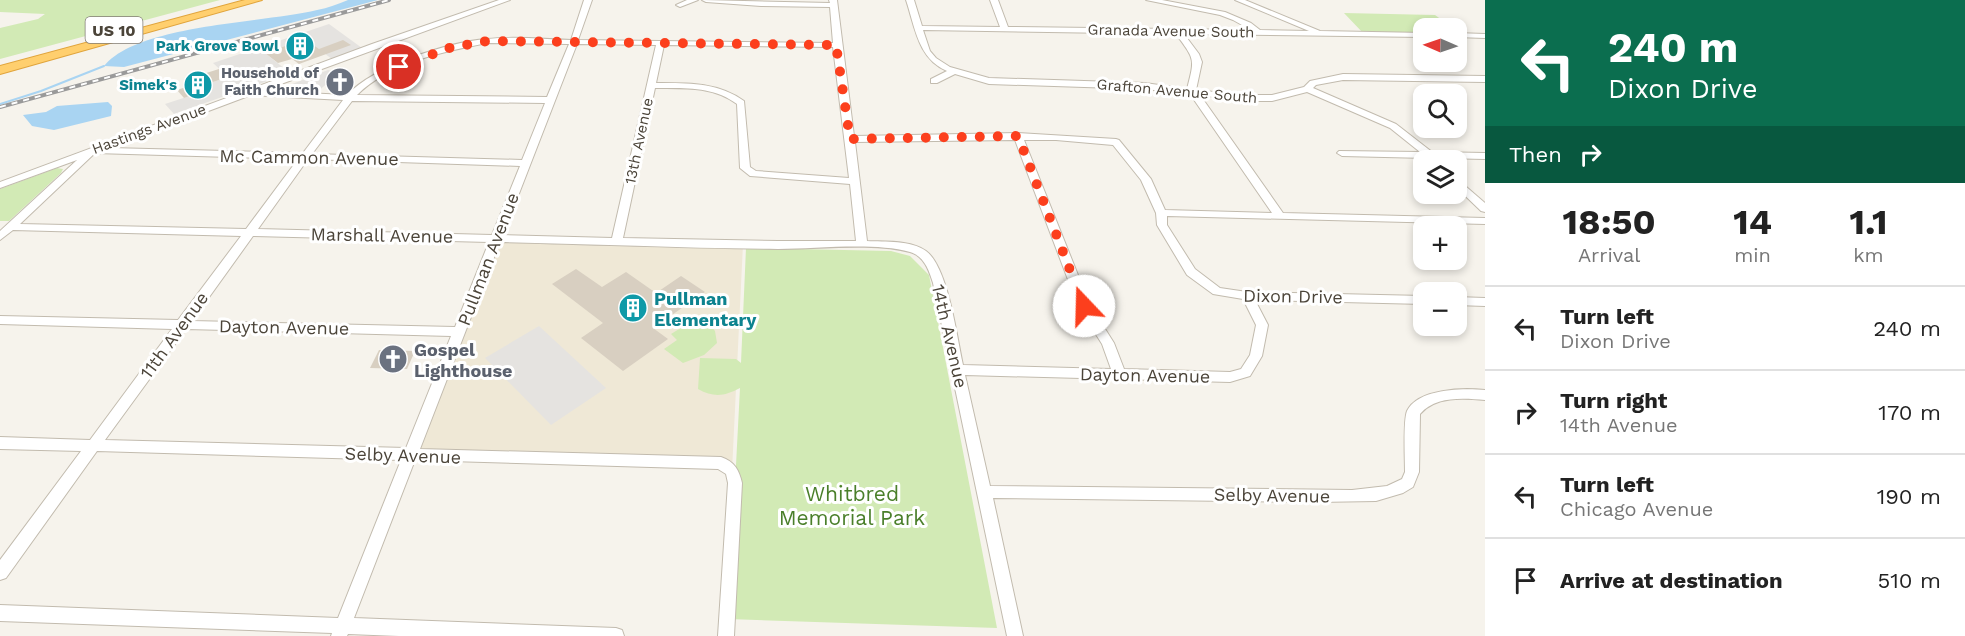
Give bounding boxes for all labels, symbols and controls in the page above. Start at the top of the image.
road number: US 10 [86,17,142,43]
north arrow [1413,18,1467,72]
map controls [1413,18,1467,336]
street label: Granada Avenue South [1087,21,1255,41]
text: 240 m [1608,23,1738,72]
icon: left [1509,24,1587,102]
building icon: Park Grove Bowl [284,30,316,62]
place label: Park Grove Bowl [156,37,279,55]
pin [373,41,424,92]
icon: arrive [382,50,415,83]
place label: Household of Faith Church [221,64,320,99]
church icon: Household of Faith Church [324,66,356,98]
building icon: Simek's [182,69,214,101]
text: Dixon Drive [1608,73,1758,105]
street label: Grafton Avenue South [1096,75,1258,107]
place label: Simek's [119,76,177,94]
button: search [1413,84,1467,138]
street label: 13th Avenue [621,96,657,186]
street label: Hastings Avenue [89,100,209,158]
icon: right [1574,138,1607,171]
text: Then [1509,142,1562,167]
street label: Mc Cammon Avenue [219,145,399,169]
button: layers [1413,150,1467,204]
street label: Pullman Avenue [453,190,523,328]
text: 18:50 [1563,201,1656,243]
text: 14 [1733,201,1772,243]
text: 1.1 [1850,201,1887,243]
button: + [1413,216,1467,270]
street label: Marshall Avenue [310,223,454,247]
text: Arrival [1578,243,1640,267]
text: min [1734,243,1771,267]
text: km [1853,243,1884,267]
position arrow [1052,274,1116,338]
street label: 14th Avenue [928,282,972,390]
button: − [1413,282,1467,336]
street label: Dixon Drive [1243,285,1343,307]
street label: 11th Avenue [136,288,212,382]
place label: Pullman Elementary [654,288,757,330]
building icon: Pullman Elementary [617,292,649,324]
text: Turn left [1560,304,1654,329]
icon: left [1509,312,1542,345]
street label: Dayton Avenue [219,315,349,339]
text: 240 m [1873,316,1941,341]
text: Dixon Drive [1560,329,1671,353]
place label: Gospel Lighthouse [414,339,512,381]
church icon: Gospel Lighthouse [377,343,409,375]
street label: Dayton Avenue [1080,363,1210,387]
text: Turn right [1560,388,1667,413]
icon: right [1509,396,1542,429]
text: 170 m [1878,400,1941,425]
text: 14th Avenue [1560,413,1678,437]
street label: Selby Avenue [344,442,462,468]
text: Turn left [1560,472,1654,497]
icon: left [1509,480,1542,513]
park label: Whitbred Memorial Park [779,481,925,530]
street label: Selby Avenue [1214,483,1330,507]
text: 190 m [1877,484,1941,509]
text: Chicago Avenue [1560,497,1713,521]
icon: arrive [1509,564,1542,597]
text: Arrive at destination [1560,568,1783,593]
text: 510 m [1877,568,1941,593]

